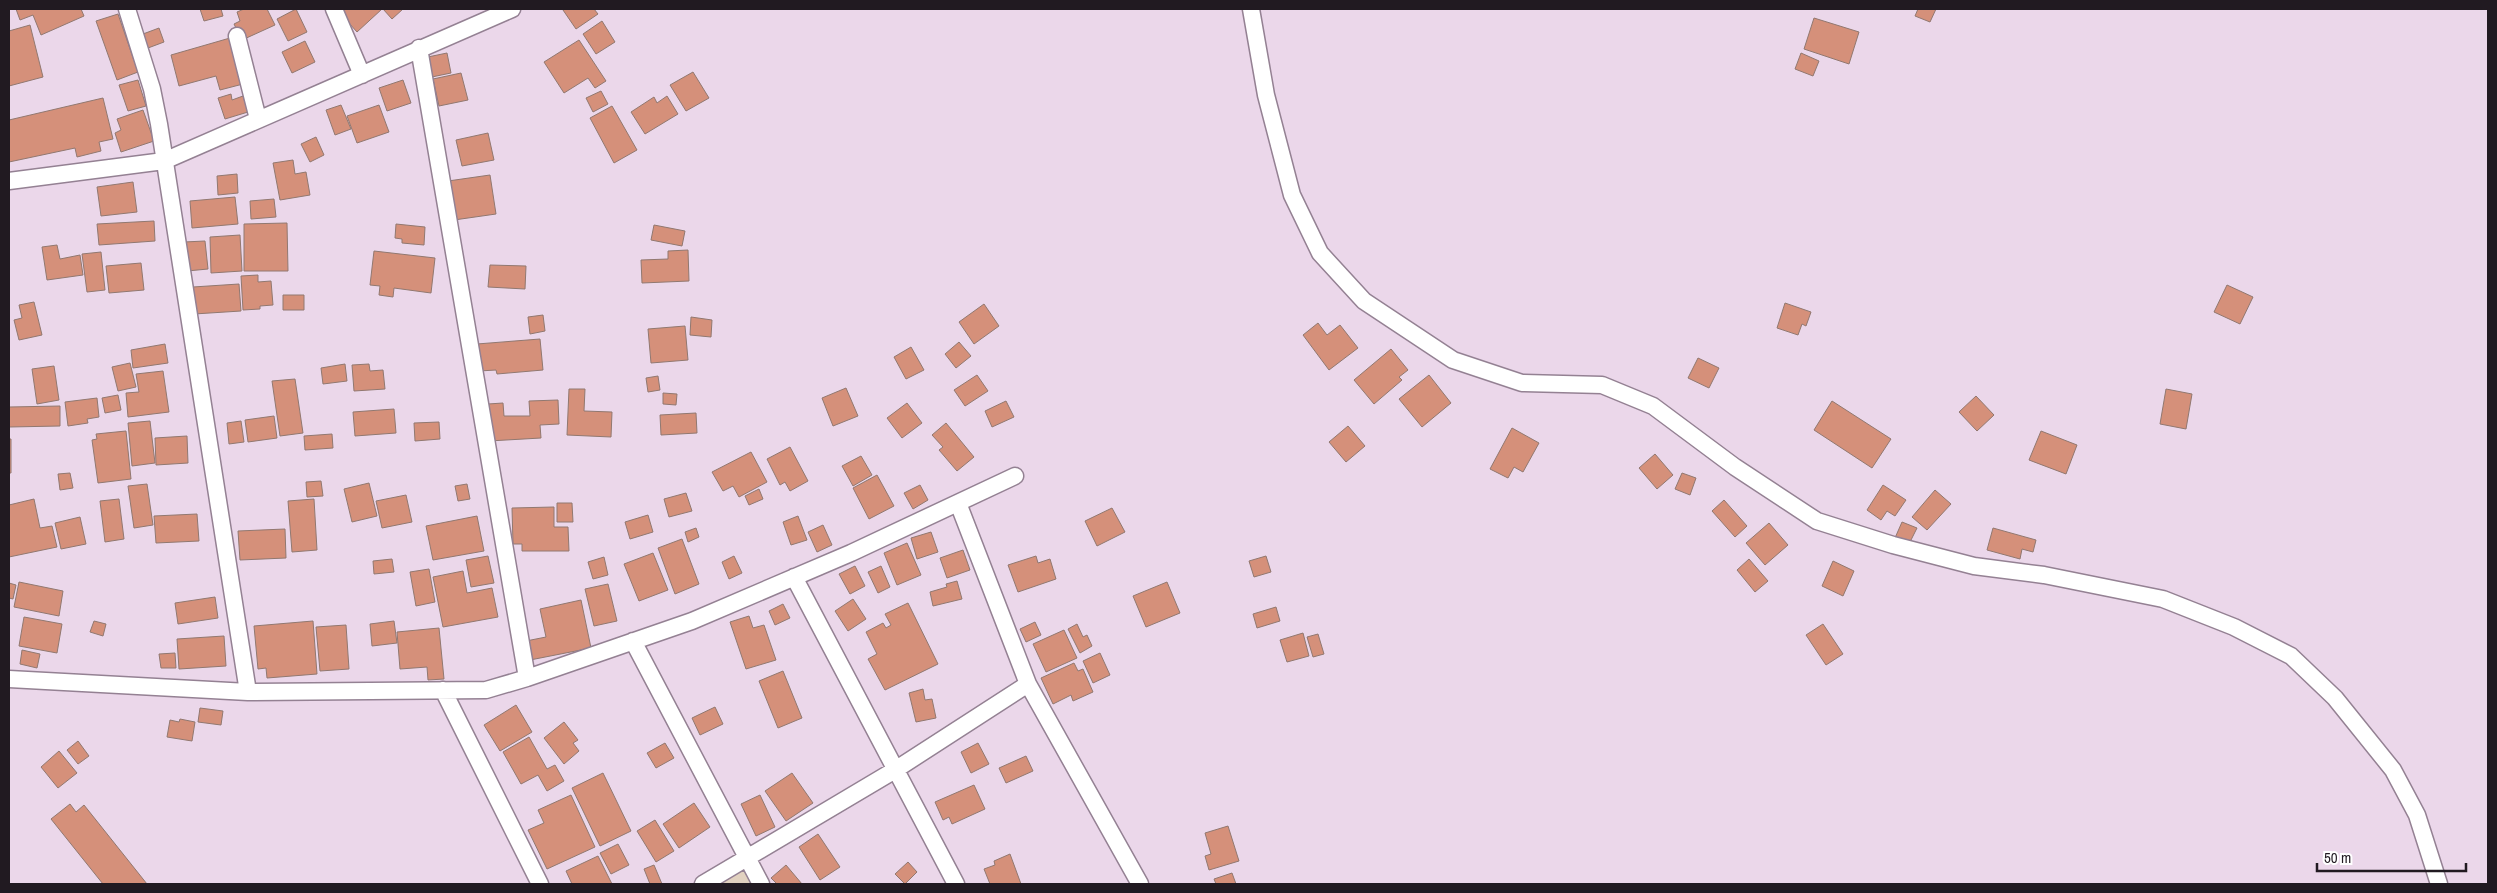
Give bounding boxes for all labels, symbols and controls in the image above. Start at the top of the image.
scale bar [2317,840,2466,872]
text: 50 m [2324,847,2351,868]

